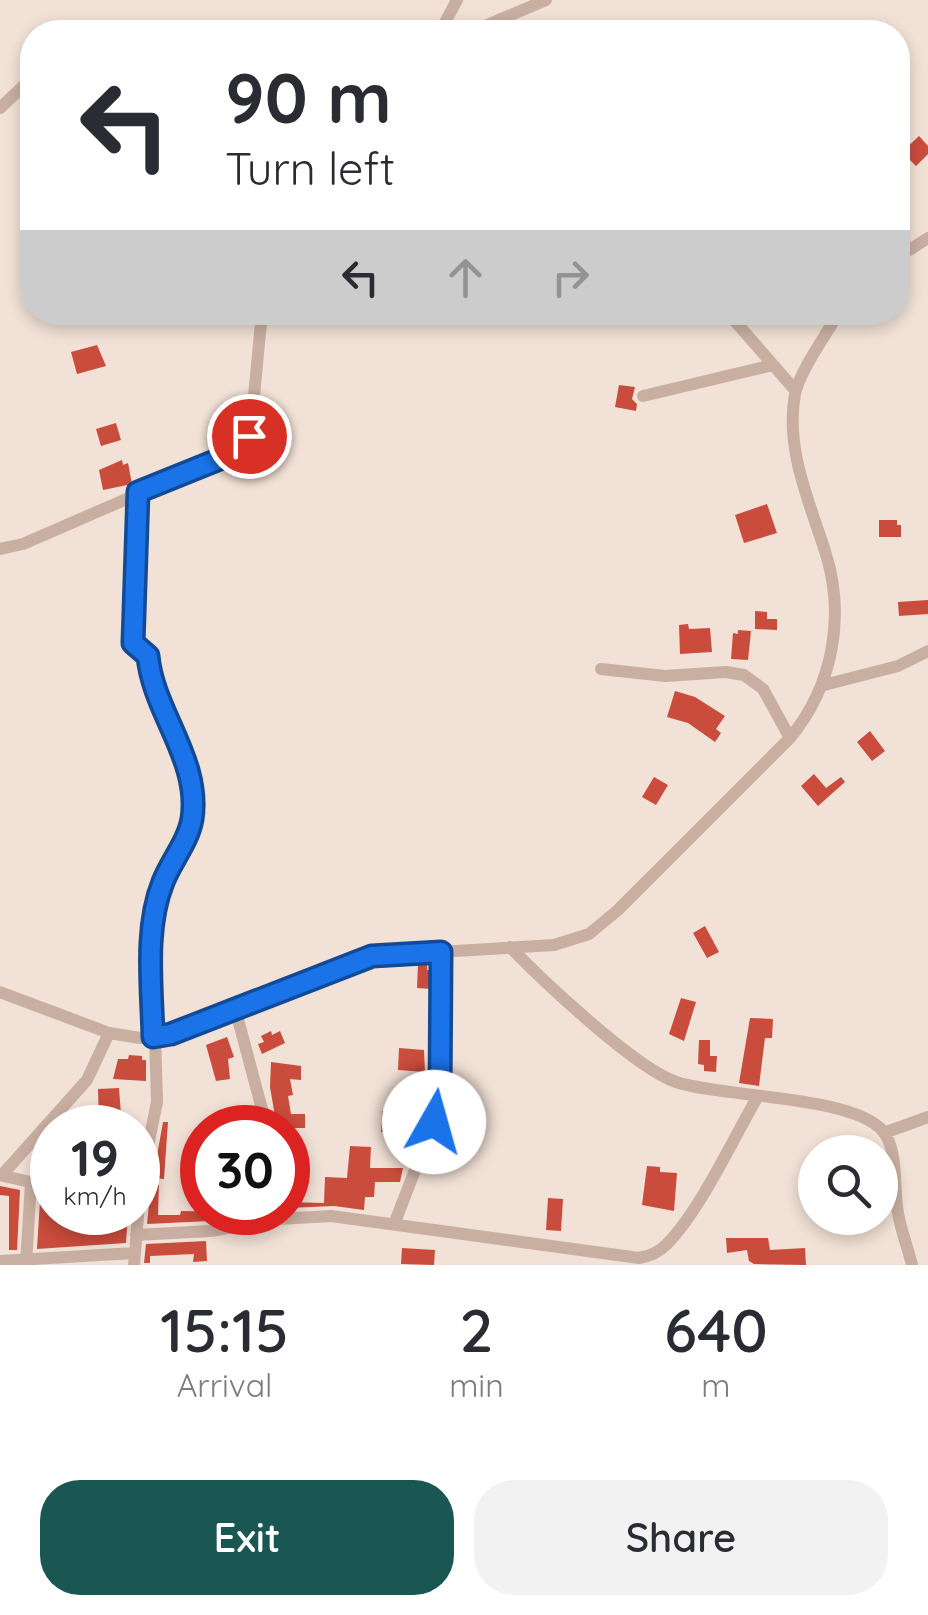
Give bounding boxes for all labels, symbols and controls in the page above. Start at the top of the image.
text: 90 m [225,53,392,141]
icon: left [60,60,190,190]
text: Turn left [225,140,395,196]
icon: left [333,250,388,305]
icon: ahead [438,250,493,305]
icon: right [543,250,598,305]
pin [207,394,292,479]
icon: arrive [222,409,277,464]
position arrow [382,1070,486,1174]
speed limit sign: 30 [180,1105,310,1235]
text: 19 [71,1126,119,1189]
map controls [798,1135,898,1235]
button: search [798,1135,898,1235]
text: km/h [63,1180,127,1211]
text: 15:15 [160,1292,289,1367]
text: 2 [459,1292,493,1367]
text: 640 [664,1292,768,1367]
text: Arrival [177,1365,272,1405]
text: min [449,1365,504,1405]
text: m [701,1365,730,1405]
button: Exit [40,1480,454,1595]
button: Share [474,1480,888,1595]

